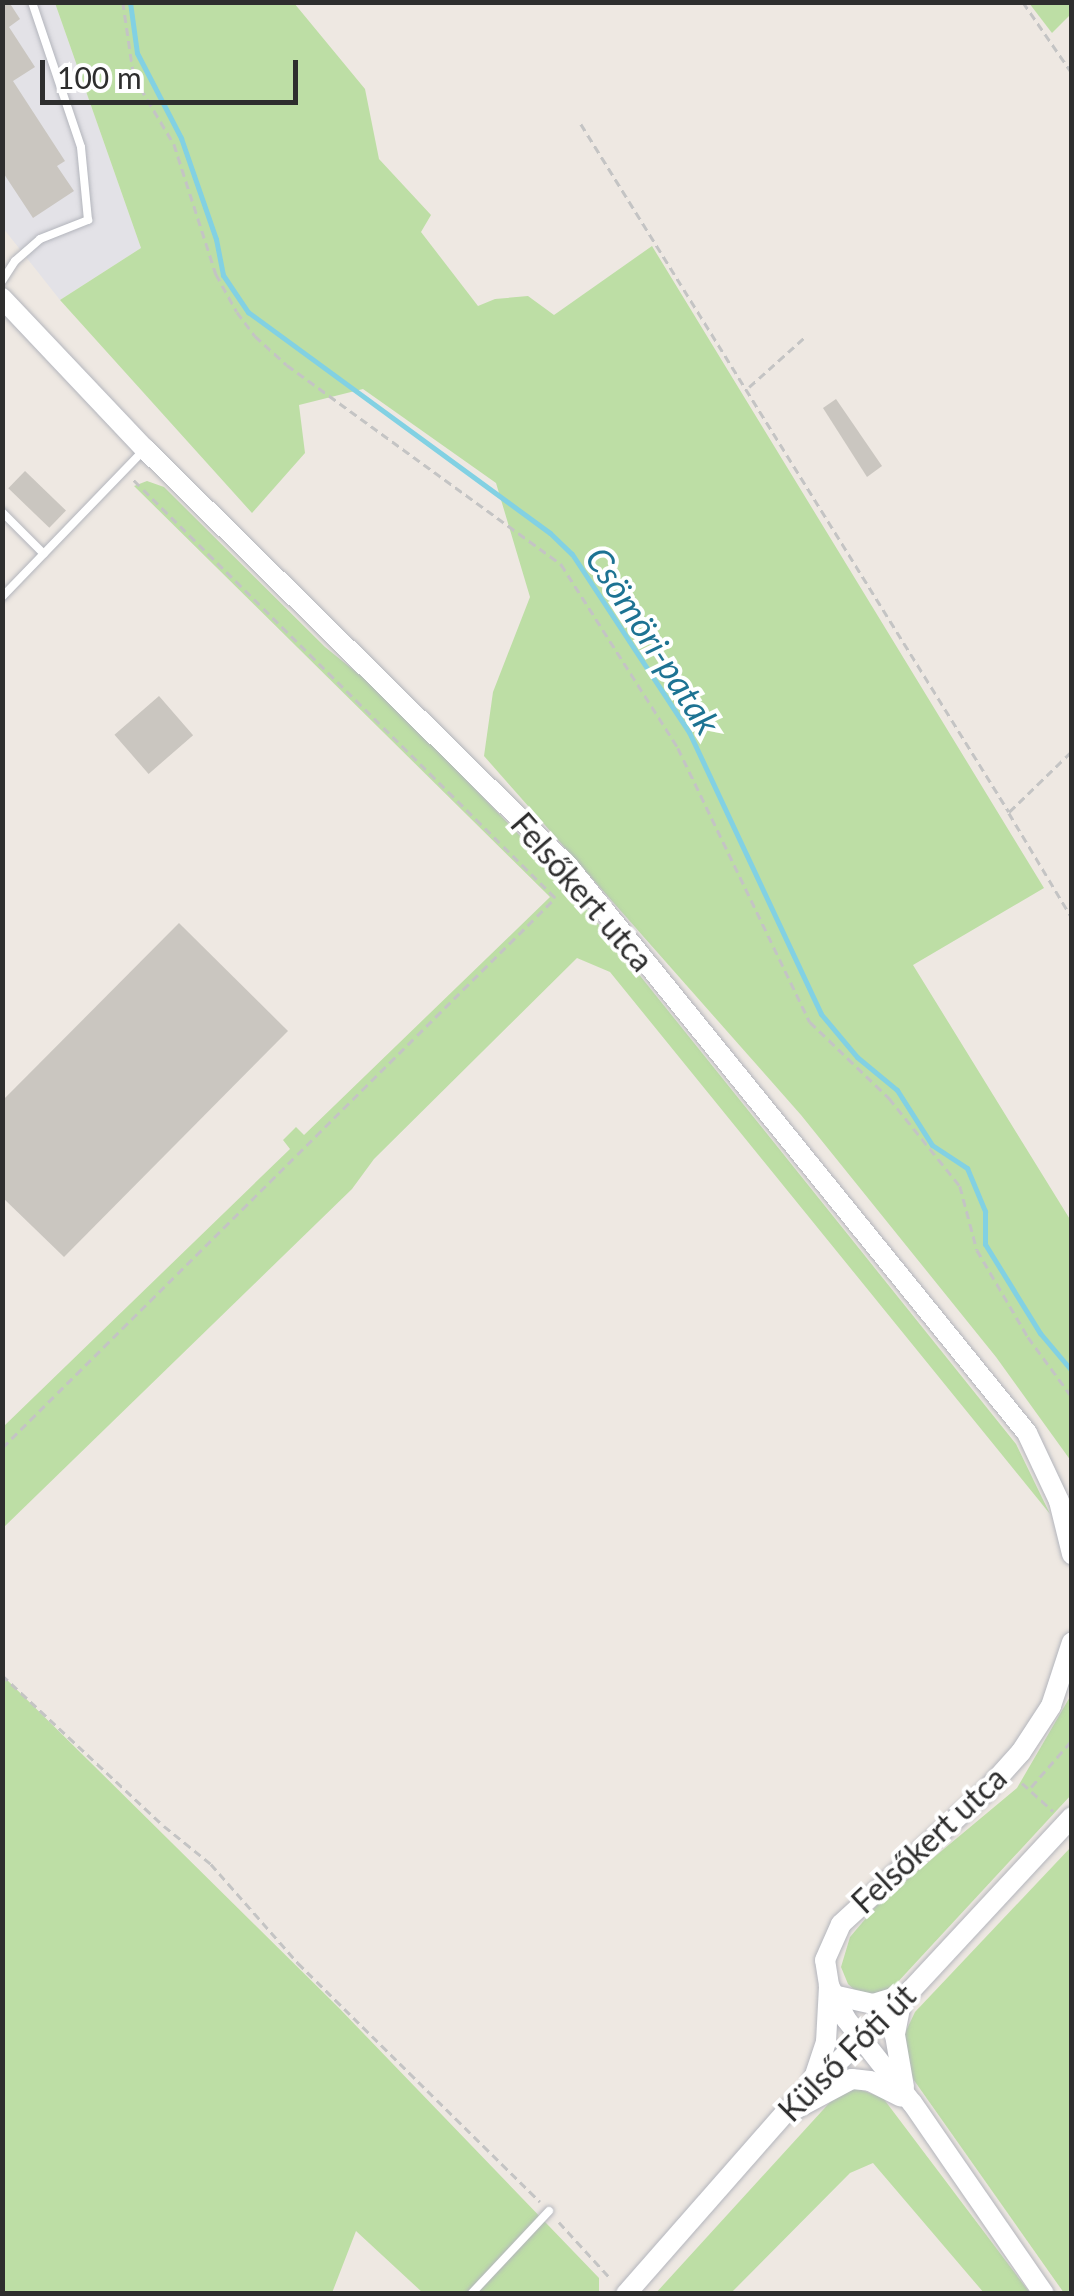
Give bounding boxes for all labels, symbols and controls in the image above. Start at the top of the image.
scale bar [45,40,302,102]
text: 100 m [57,59,142,95]
water label: Csömöri-patak [578,538,730,742]
street label: Felsőkert utca [503,805,661,979]
street label: Felsőkert utca [844,1759,1014,1921]
street label: Külső Fóti út [771,1977,923,2129]

